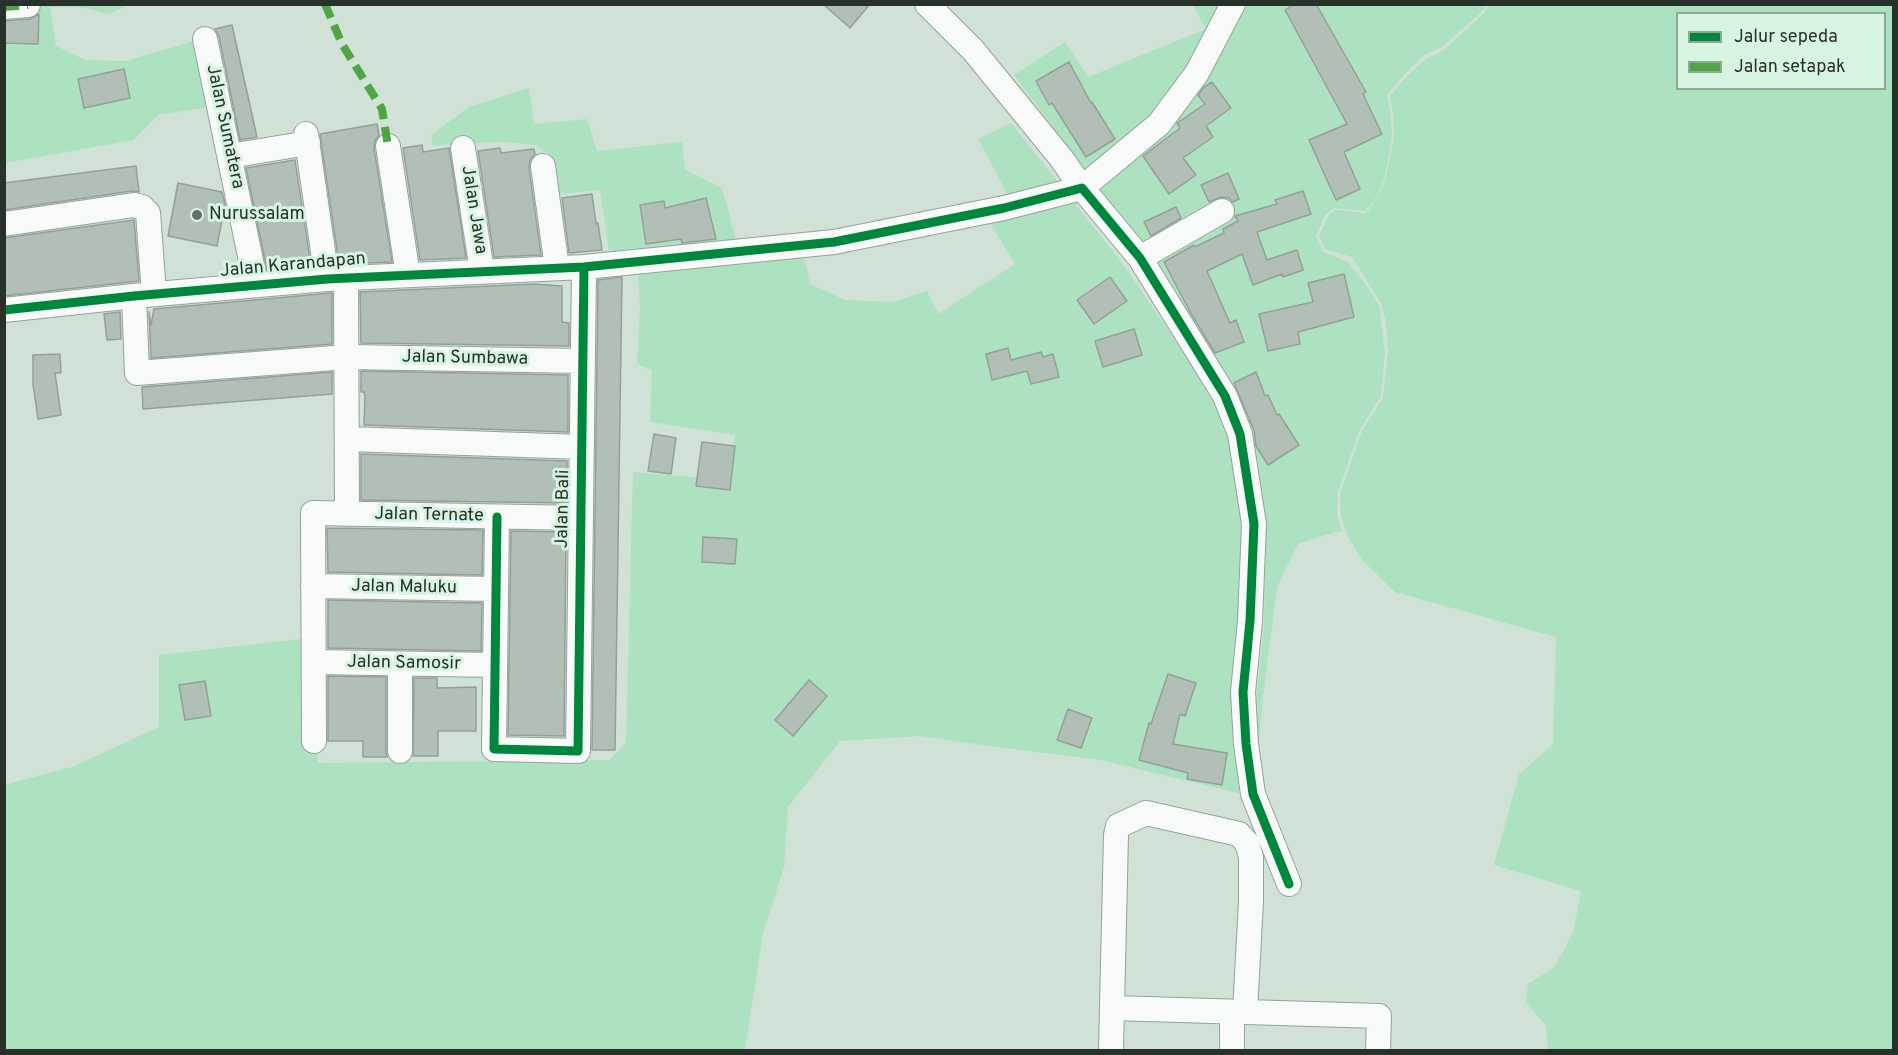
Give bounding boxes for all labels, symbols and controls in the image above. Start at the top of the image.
legend [1676,12,1886,90]
text: Jalur sepeda [1734,26,1838,49]
text: Jalan setapak [1734,56,1846,79]
street label: Jalan Sumatera [200,63,248,191]
street label: Jalan Jawa [455,164,491,256]
place label: Nurussalam [209,204,305,226]
marker: Nurussalam [190,208,204,222]
street label: Jalan Karandapan [219,249,367,283]
street label: Jalan Sumbawa [402,347,528,371]
street label: Jalan Bali [553,469,575,549]
street label: Jalan Ternate [374,504,484,528]
street label: Jalan Maluku [351,576,457,600]
street label: Jalan Samosir [347,652,461,676]

